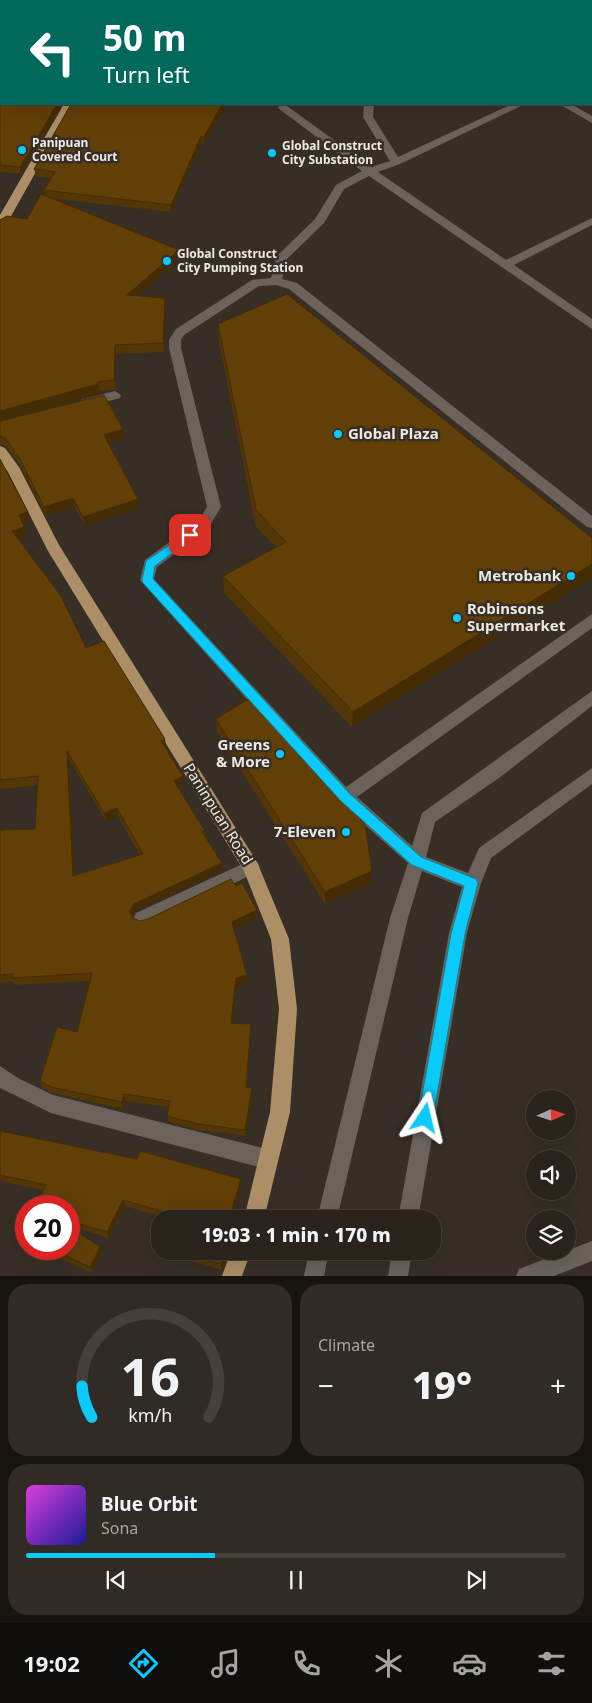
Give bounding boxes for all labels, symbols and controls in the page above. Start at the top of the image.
text: 50 m [103,14,186,61]
icon: left [20,20,85,85]
text: Turn left [103,59,190,89]
place label: Panipuan Covered Court [32,134,118,165]
place label: Global Construct City Substation [282,137,382,168]
marker: Panipuan Covered Court [16,144,28,156]
marker: Global Construct City Substation [266,147,278,159]
place label: Global Construct City Pumping Station [177,245,303,276]
marker: Global Construct City Pumping Station [161,255,173,267]
place label: Global Plaza [348,423,439,443]
marker: Global Plaza [332,428,344,440]
pin [169,514,211,556]
icon: arrive [176,521,204,549]
place label: Metrobank [478,565,562,585]
marker: Metrobank [565,570,577,582]
place label: Robinsons Supermarket [467,598,566,635]
marker: Robinsons Supermarket [451,612,463,624]
place label: Greens & More [216,734,270,771]
marker: Greens & More [274,748,286,760]
street label: Paninpuan Road [180,759,258,868]
place label: 7-Eleven [274,821,336,841]
marker: 7-Eleven [340,826,352,838]
north arrow [526,1090,576,1140]
map controls [526,1090,576,1260]
position arrow [398,1091,450,1143]
button: sound [526,1150,576,1200]
speed limit sign: 20 [15,1195,80,1260]
button: layers [526,1210,576,1260]
text: 19:03 · 1 min · 170 m [201,1222,391,1248]
text: Climate [318,1334,375,1356]
text: 16 [120,1340,180,1411]
text: 19° [412,1358,472,1410]
text: − [318,1366,334,1404]
text: + [550,1366,566,1404]
text: km/h [128,1403,172,1427]
text: Blue Orbit [101,1491,197,1517]
text: Sona [101,1517,138,1539]
icon: previous [102,1566,130,1594]
icon: pause [282,1566,310,1594]
icon: next [462,1566,490,1594]
icon: directions [126,1646,161,1681]
icon: music [208,1646,243,1681]
icon: phone [289,1646,324,1681]
icon: climate [371,1646,406,1681]
icon: car [452,1646,487,1681]
icon: filters [534,1646,569,1681]
text: 19:02 [23,1648,80,1678]

